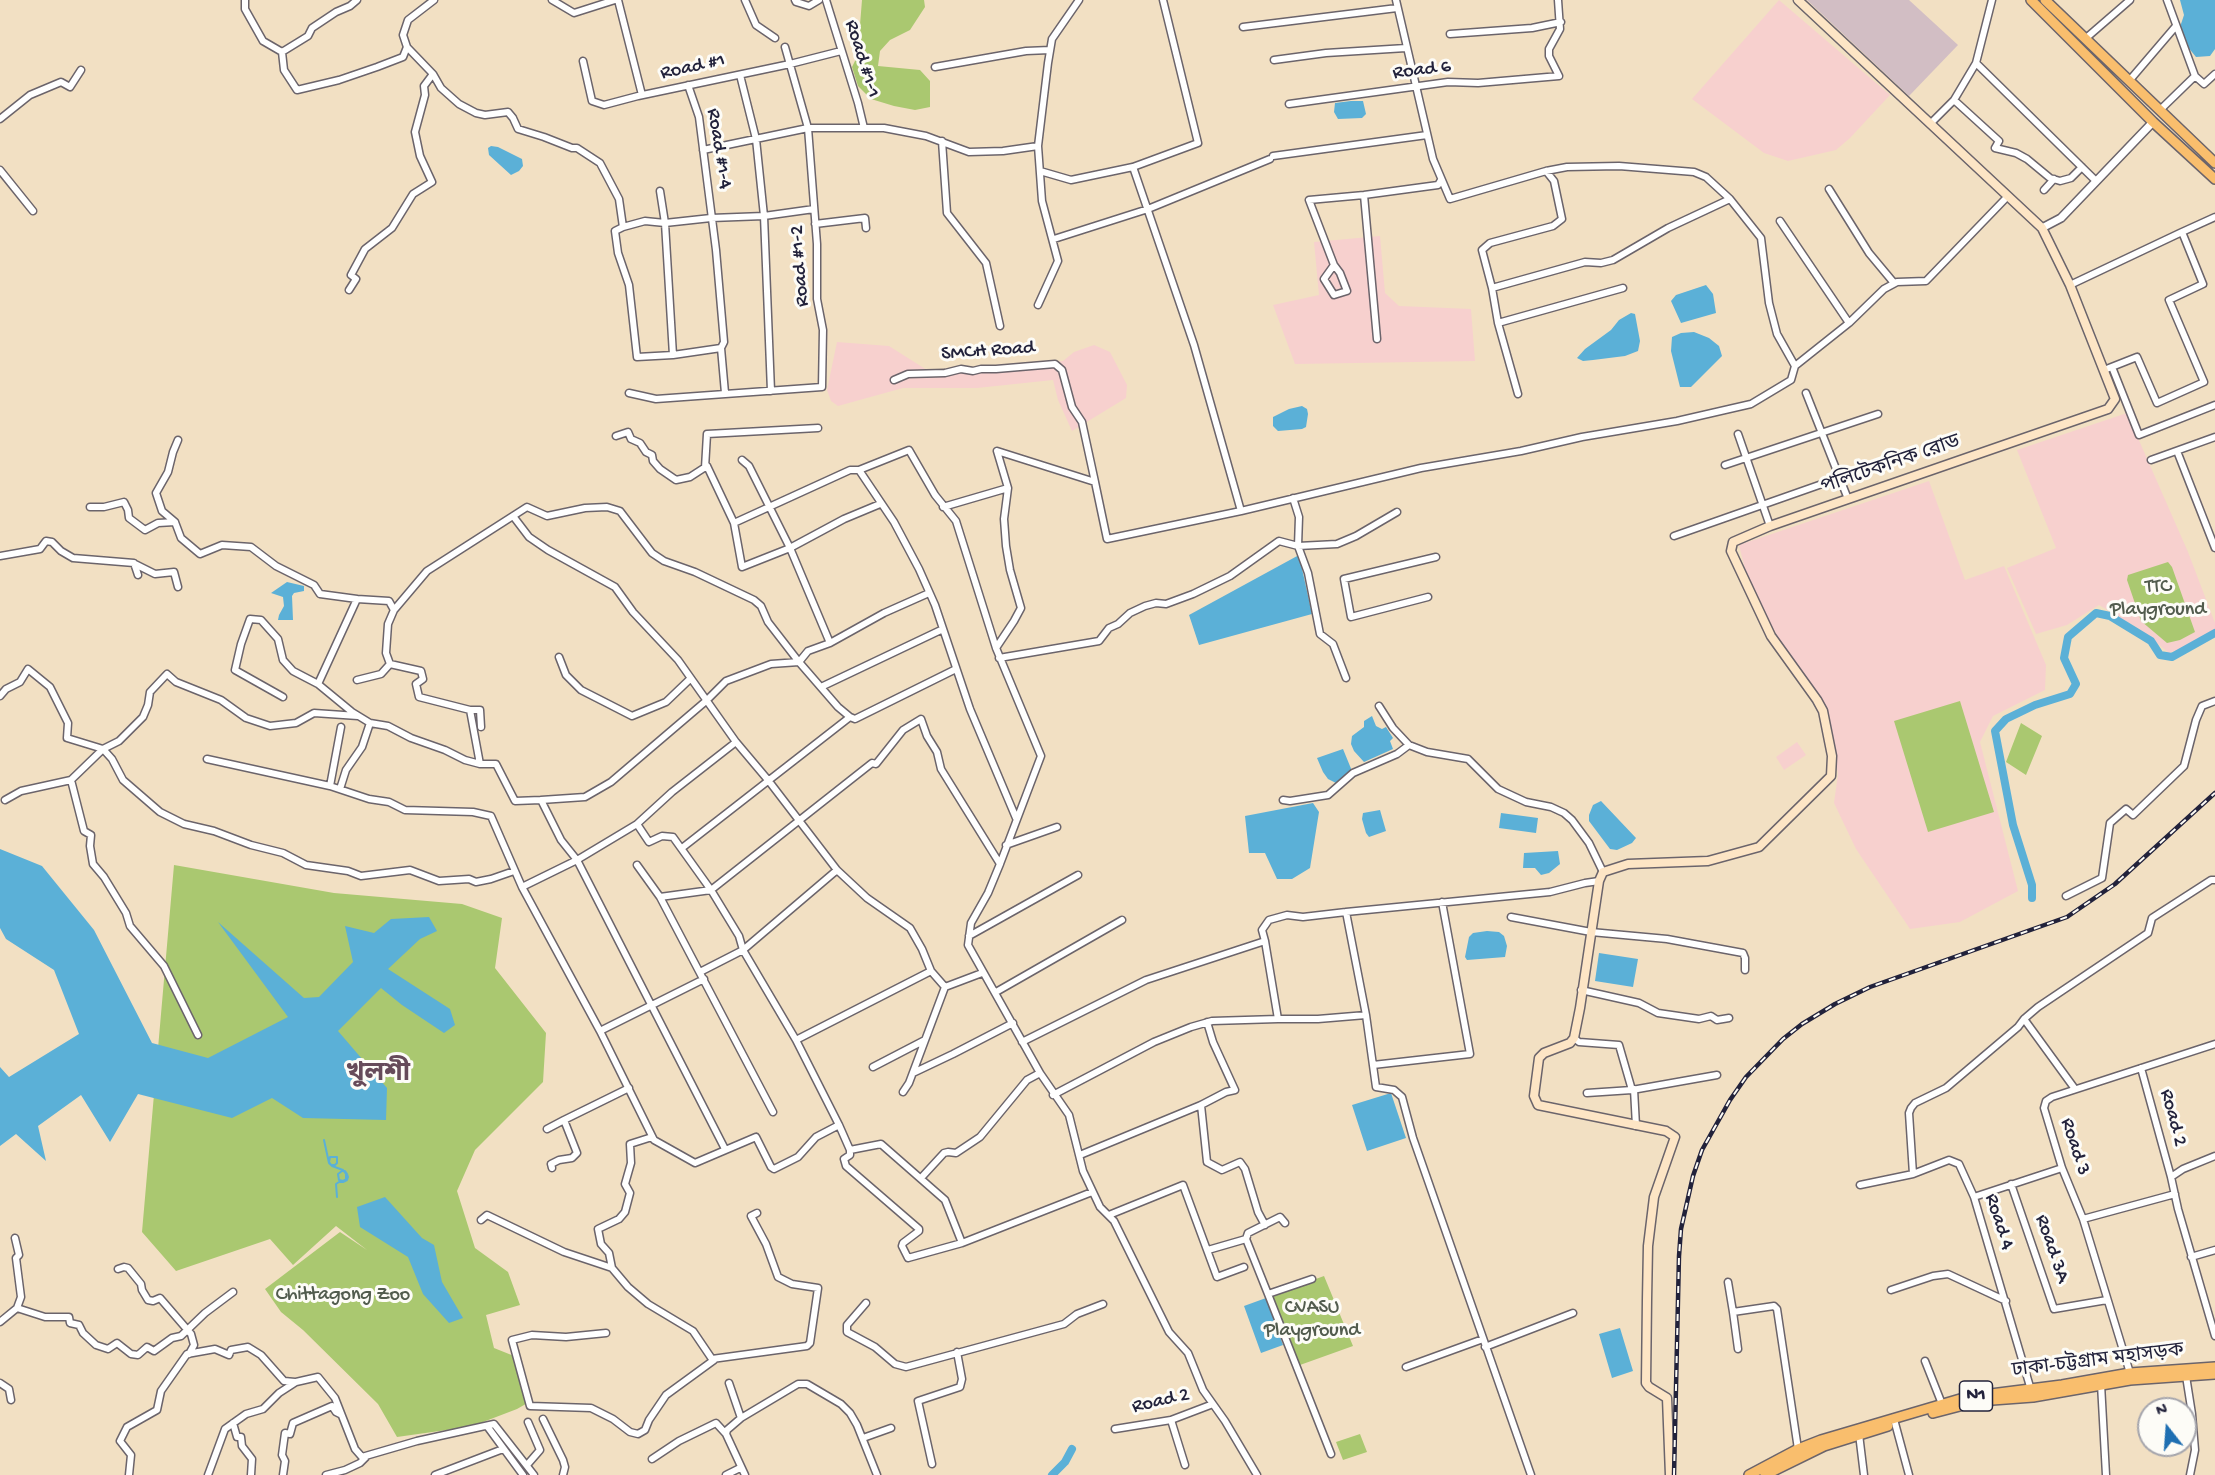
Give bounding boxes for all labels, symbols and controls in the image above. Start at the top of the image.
street label: Road #1-1 [838,17,884,101]
street label: Road #1 [658,49,728,87]
street label: Road 6 [1391,56,1453,86]
street label: Road #1-4 [700,107,736,191]
street label: Road #1-2 [786,224,816,308]
street label: SMCH Road [940,337,1036,367]
street label: পলিটেকনিক রোড [1818,431,1964,501]
park label: TTC Playground [2110,576,2206,623]
district label: খুলশী [346,1060,410,1092]
street label: Road 2 [2153,1087,2191,1149]
street label: Road 3 [2054,1115,2094,1179]
street label: Road 4 [1978,1191,2018,1253]
street label: Road 3A [2028,1212,2074,1286]
park label: Chittagong Zoo [276,1284,410,1308]
park label: CVASU Playground [1264,1297,1360,1344]
street label: ঢাকা-চট্টগ্রাম মহাসড়ক [2011,1340,2185,1384]
road number: N1 [1960,1381,1992,1411]
street label: Road 2 [1130,1384,1192,1420]
north arrow [2137,1397,2197,1457]
text: N [2154,1401,2170,1422]

